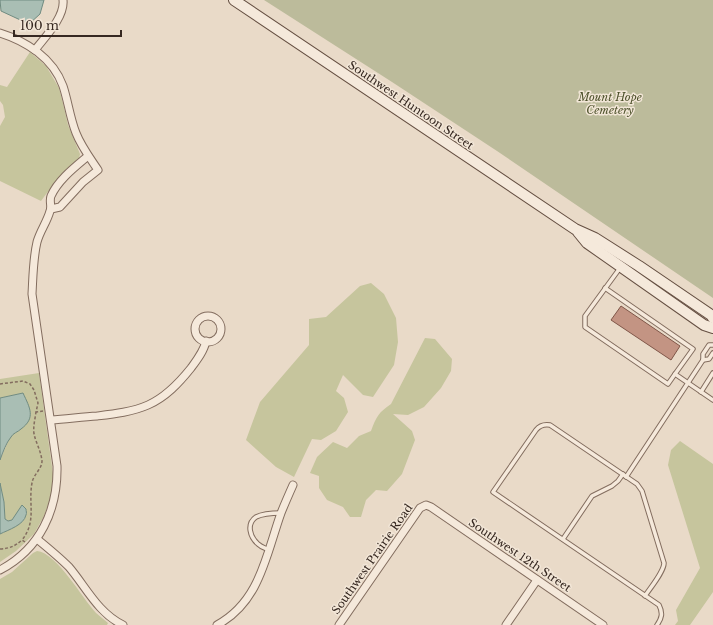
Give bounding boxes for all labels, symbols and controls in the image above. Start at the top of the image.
scale bar [14,12,121,38]
text: 100 m [20,18,59,33]
street label: Southwest Huntoon Street [346,58,477,153]
park label: Mount Hope Cemetery [577,90,642,117]
street label: Southwest Prairie Road [329,501,416,617]
street label: Southwest 12th Street [466,515,575,595]

